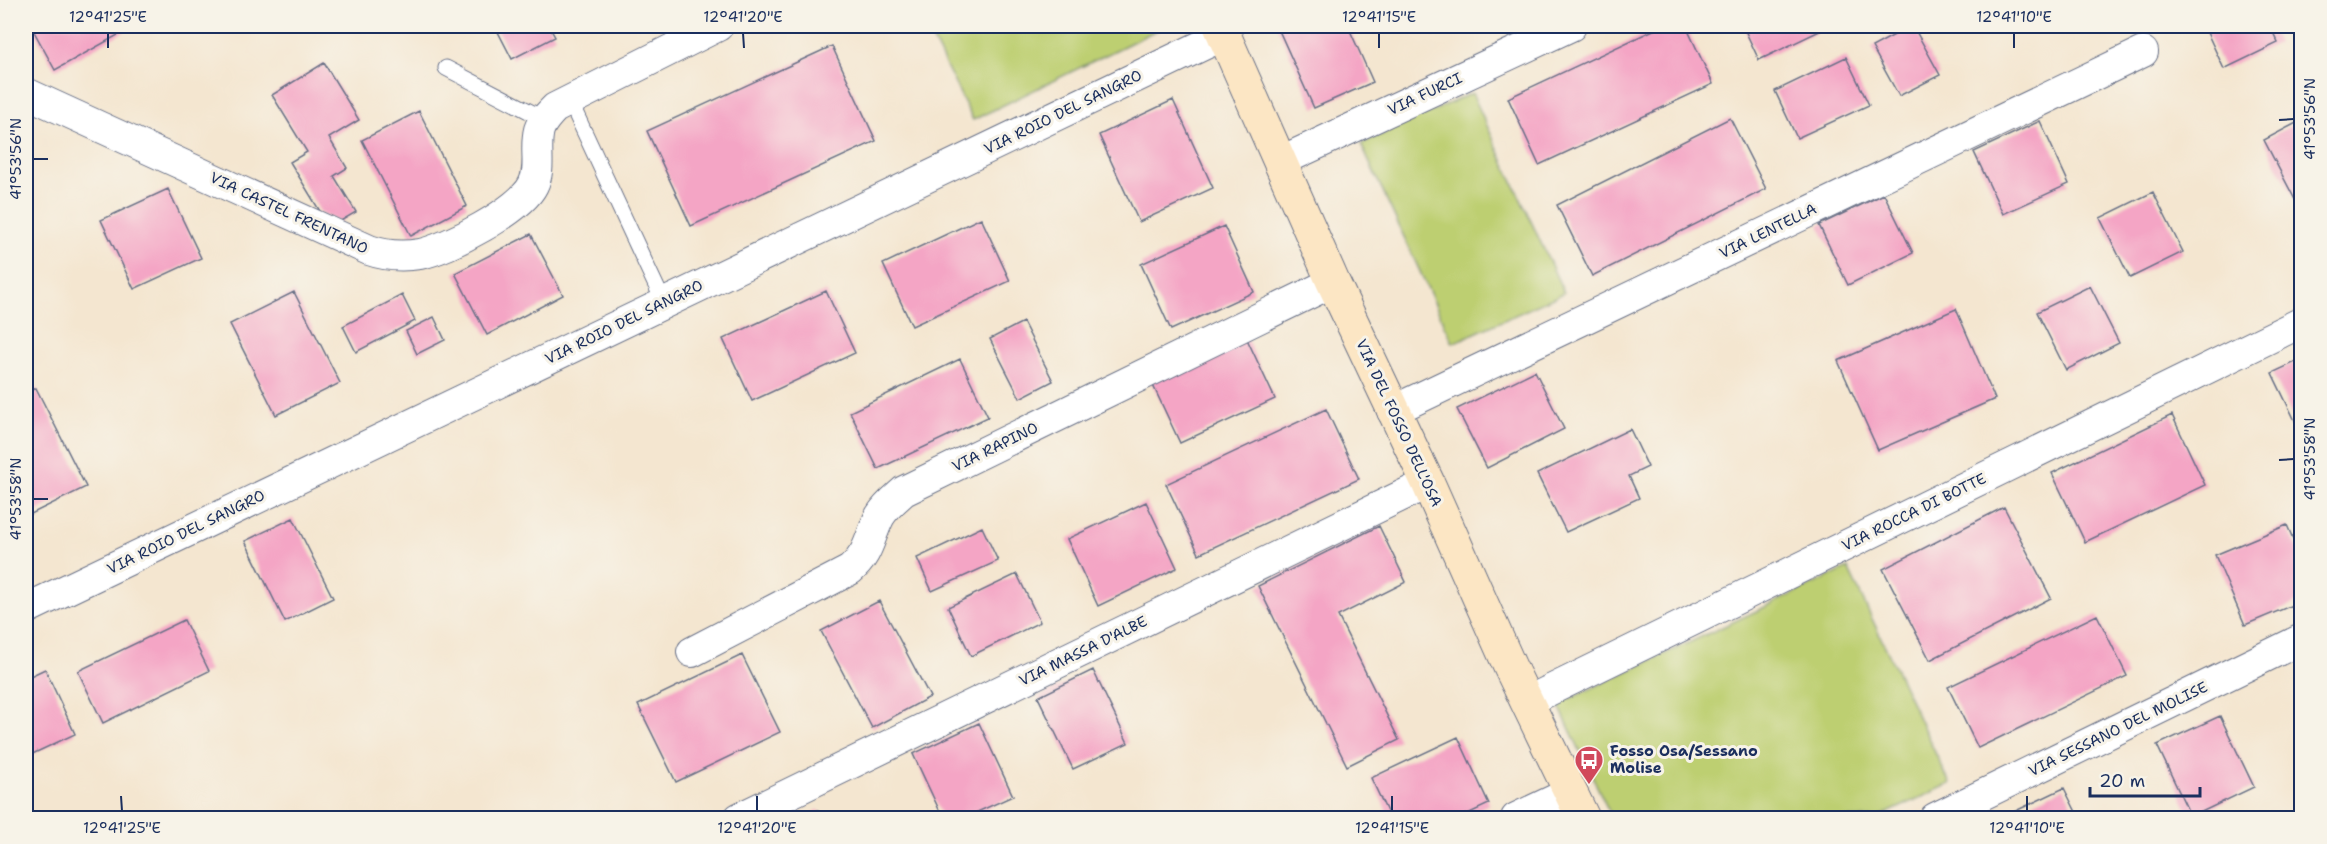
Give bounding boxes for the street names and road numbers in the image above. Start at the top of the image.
street label: VIA ROIO DEL SANGRO [981,65,1145,159]
street label: VIA FURCI [1385,68,1465,120]
street label: VIA CASTEL FRENTANO [207,168,371,258]
street label: VIA LENTELLA [1716,199,1820,263]
street label: VIA ROIO DEL SANGRO [542,275,706,369]
street label: VIA DEL FOSSO DELL'OSA [1351,336,1447,510]
street label: VIA RAPINO [949,418,1041,476]
street label: VIA ROCCA DI BOTTE [1839,468,1989,556]
street label: VIA ROIO DEL SANGRO [104,485,268,579]
street label: VIA MASSA D'ALBE [1016,611,1150,691]
street label: VIA SESSANO DEL MOLISE [2025,677,2211,781]

